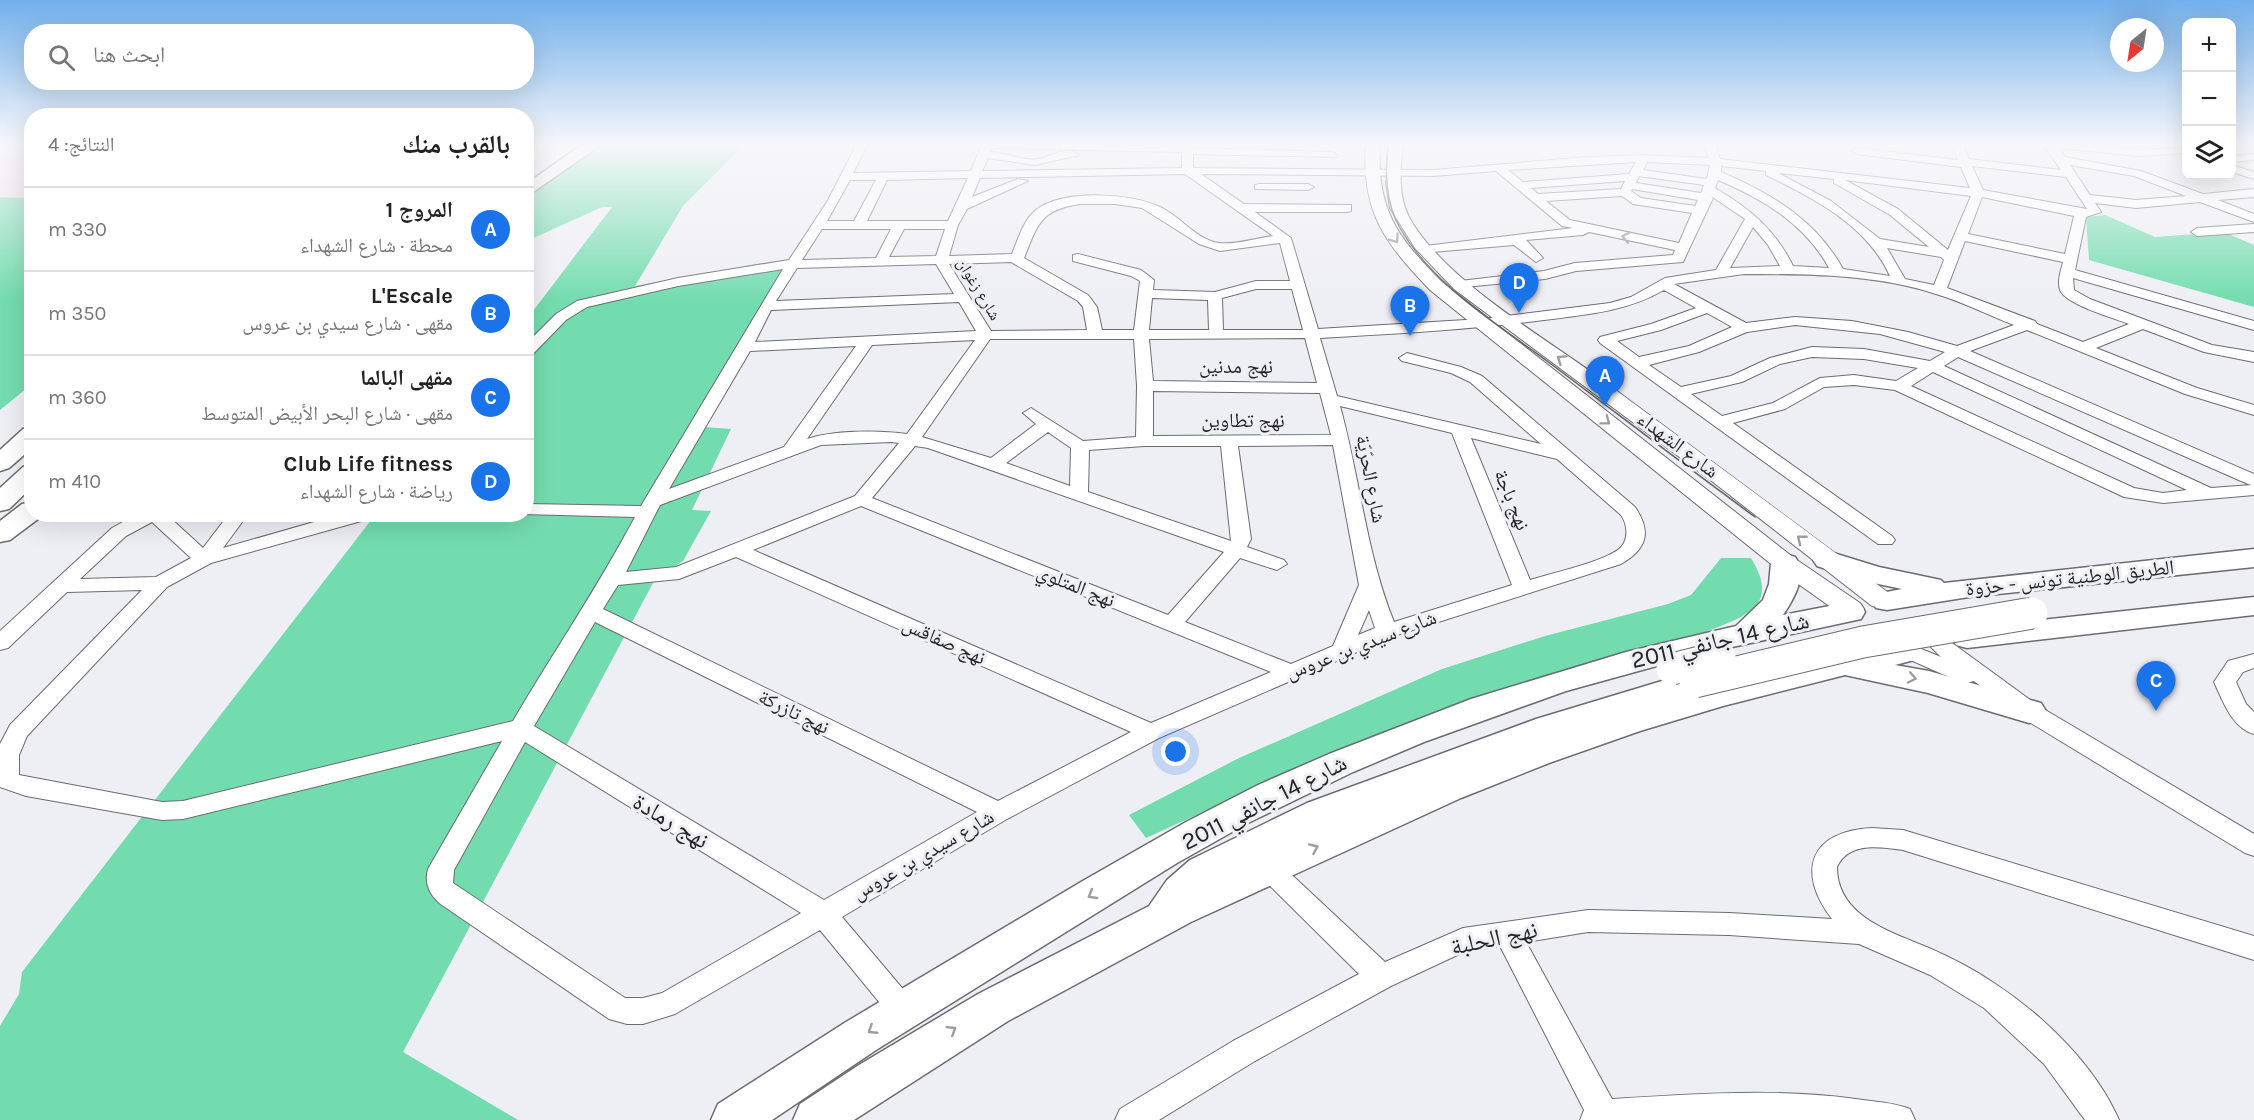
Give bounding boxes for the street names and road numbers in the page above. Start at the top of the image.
street label: شارع زغوان [952,254,1005,324]
street label: نهج مدنين [1199,355,1273,379]
street label: شارع الشهداء [1632,407,1723,484]
street label: نهج تطاوين [1201,409,1285,433]
street label: شارع الحرّيّة [1350,433,1391,525]
street label: نهج باجة [1489,466,1535,534]
street label: الطريق الوطنية تونس - حزوة [1965,556,2175,600]
street label: نهج المتلوي [1032,560,1118,616]
street label: شارع سيدي بن عروس [1282,606,1441,688]
street label: شارع 14 جانفي 2011 [1628,606,1813,679]
street label: نهج صفاقس [899,613,989,670]
street label: نهج تازركة [754,685,833,740]
street label: شارع 14 جانفي 2011 [1177,748,1354,860]
street label: نهج رمادة [628,788,714,855]
street label: شارع سيدي بن عروس [848,805,1000,908]
street label: نهج الحلبة [1448,915,1540,962]

